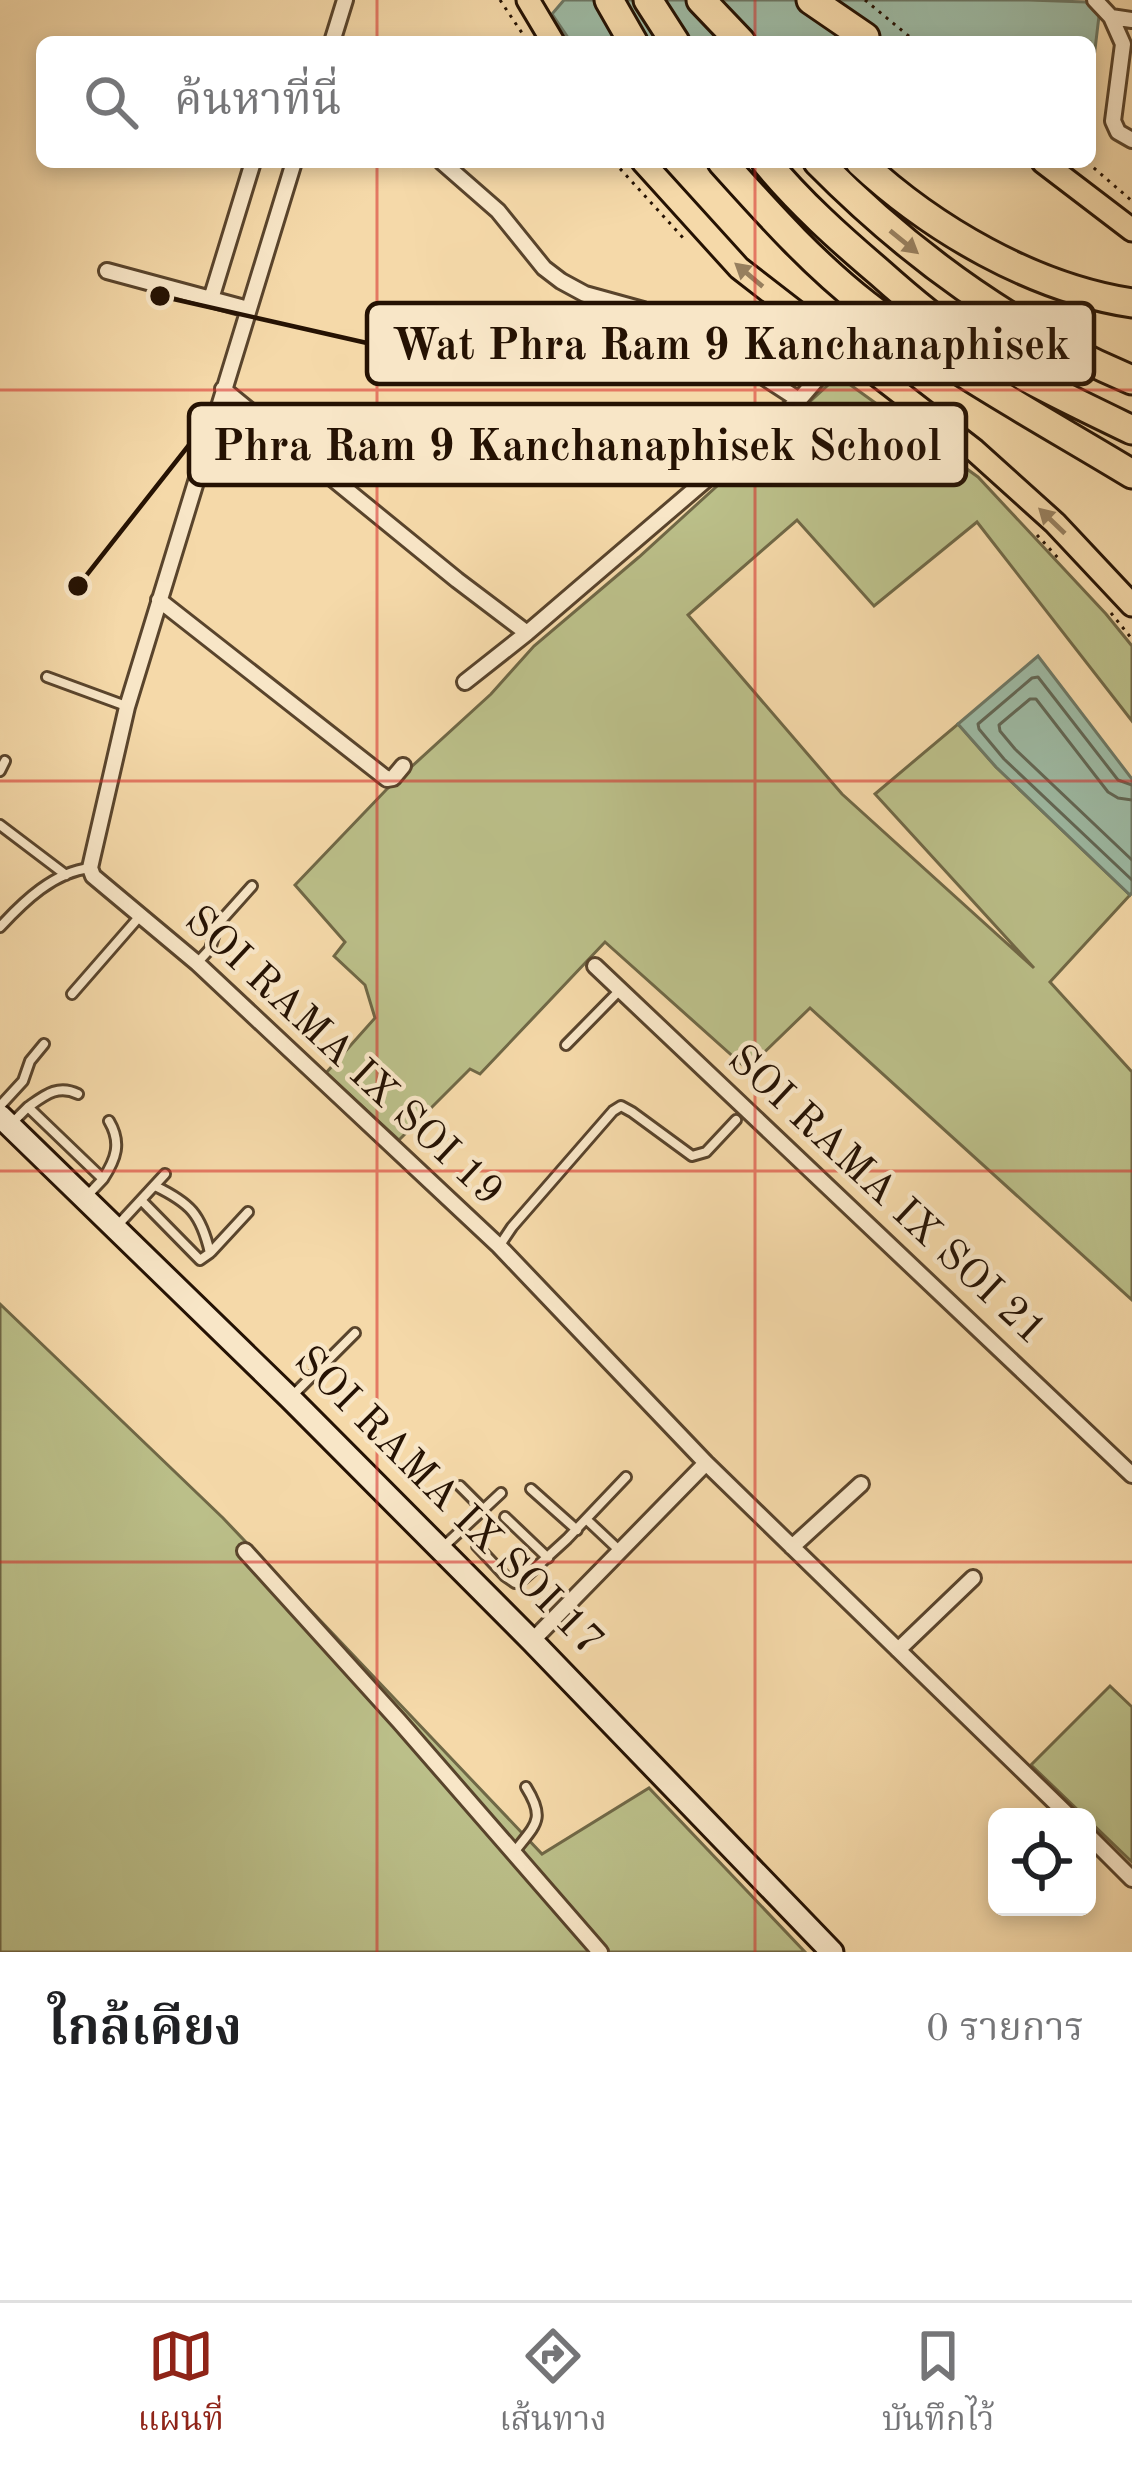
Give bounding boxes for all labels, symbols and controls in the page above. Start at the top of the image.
search box [36,36,1096,168]
icon: search [78,69,144,135]
text: ค้นหาที่นี่ [174,80,342,125]
one-way arrow [889,228,919,254]
one-way arrow [734,262,764,289]
callout: Wat Phra Ram 9 Kanchanaphisek [367,303,1094,384]
text: Wat Phra Ram 9 Kanchanaphisek [391,325,1071,370]
callout: Phra Ram 9 Kanchanaphisek School [189,404,966,485]
text: Phra Ram 9 Kanchanaphisek School [212,426,942,471]
one-way arrow [1037,507,1066,535]
street label: SOI RAMA IX SOI 19 [176,899,510,1215]
street label: SOI RAMA IX SOI 21 [719,1038,1053,1354]
street label: SOI RAMA IX SOI 17 [286,1340,610,1664]
map controls [988,1808,1096,1916]
button: locate [988,1808,1096,1916]
text: ใกล้เคียง [48,2005,242,2056]
text: 0 รายการ [926,2010,1084,2049]
tab: แผนที่ [138,2323,224,2448]
tab: เส้นทาง [499,2323,607,2448]
tab: บันทึกไว้ [882,2323,994,2448]

